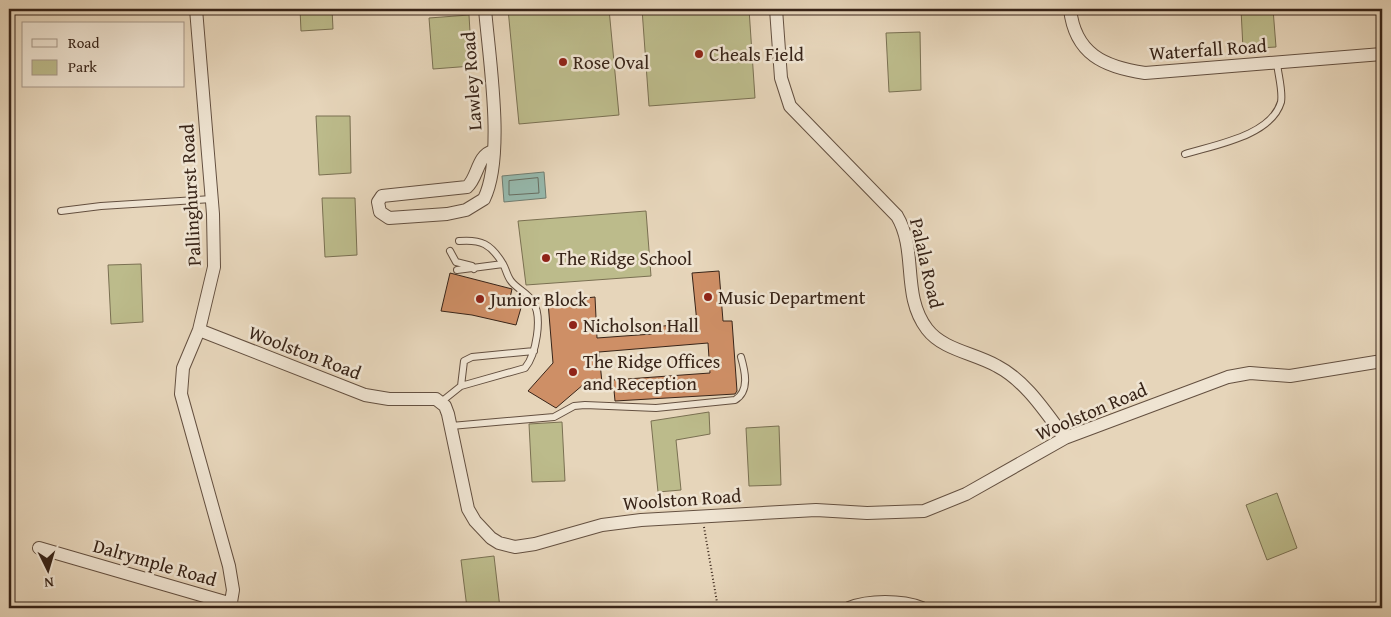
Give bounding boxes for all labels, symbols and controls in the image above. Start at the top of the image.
legend [22,22,185,88]
street label: Lawley Road [454,30,488,131]
street label: Waterfall Road [1148,31,1268,67]
text: Road [68,32,99,53]
place label: Cheals Field [709,40,805,68]
place label: Rose Oval [573,48,649,76]
marker: Cheals Field [693,48,705,60]
text: Park [68,56,97,77]
marker: Rose Oval [557,56,569,68]
street label: Pallinghurst Road [172,122,208,267]
street label: Palala Road [903,215,951,312]
place label: The Ridge School [556,244,692,272]
marker: The Ridge School [540,252,552,264]
place label: Music Department [718,283,866,311]
place label: Junior Block [488,285,588,313]
marker: Music Department [702,291,714,303]
marker: Junior Block [474,293,486,305]
place label: Nicholson Hall [583,311,699,339]
street label: Woolston Road [245,318,366,387]
marker: Nicholson Hall [567,319,579,331]
place label: The Ridge Offices and Reception [583,347,720,397]
marker: The Ridge Offices and Reception [567,366,579,378]
street label: Woolston Road [1031,375,1152,447]
street label: Woolston Road [622,481,743,517]
street label: Dalrymple Road [90,531,221,593]
north arrow [22,544,72,594]
text: N [43,573,55,593]

